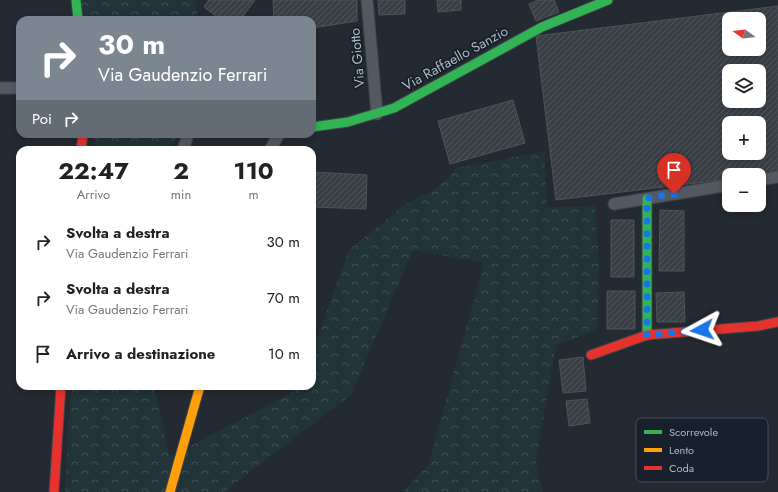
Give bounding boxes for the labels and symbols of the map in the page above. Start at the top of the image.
north arrow [722,12,766,56]
street label: Via Raffaello Sanzio [399,20,512,95]
street label: Via Giotto [344,27,370,89]
pin [657,153,691,194]
position arrow [681,309,723,351]
legend [636,418,768,482]
text: Scorrevole [669,424,718,440]
text: Lento [669,442,694,458]
text: Coda [669,460,694,476]

